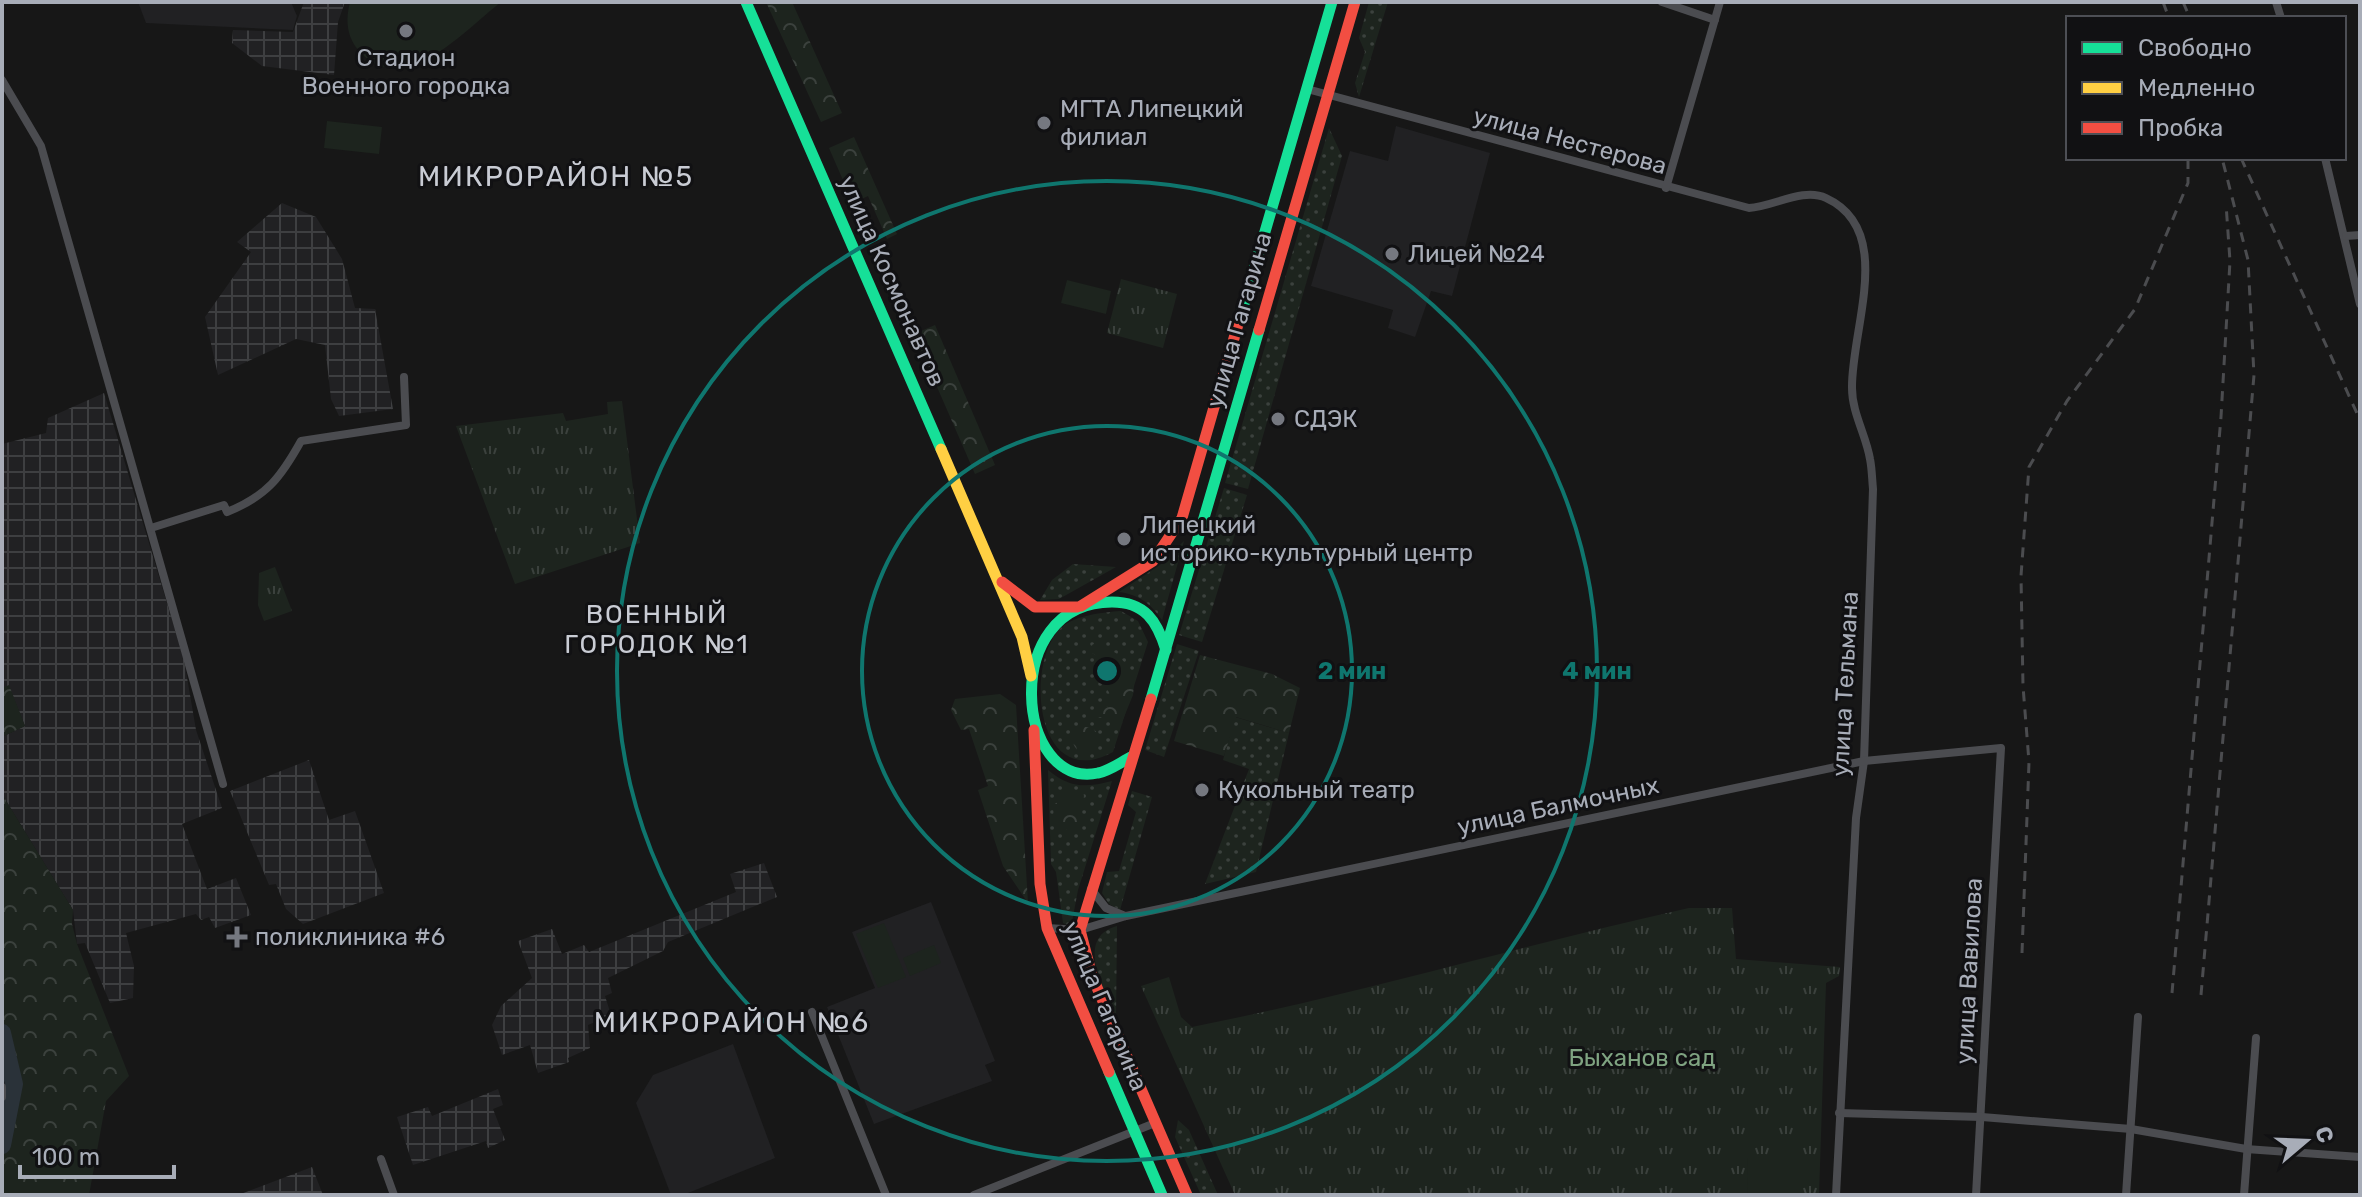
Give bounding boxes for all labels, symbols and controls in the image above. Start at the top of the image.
legend [2066,16,2346,160]
marker: Стадион Военного городка [397,22,415,40]
text: Свободно [2138,34,2252,62]
place label: Стадион Военного городка [302,44,510,100]
text: Медленно [2138,74,2255,102]
place label: МГТА Липецкий филиал [1060,95,1244,151]
street label: улица Нестерова [1470,102,1670,180]
marker: МГТА Липецкий филиал [1035,114,1053,132]
text: Пробка [2138,114,2223,142]
district label: МИКРОРАЙОН №5 [418,160,694,193]
street label: улица Космонавтов [833,171,951,391]
street label: улица Гагарина [1201,229,1277,411]
place label: Лицей №24 [1408,240,1545,268]
marker: Лицей №24 [1383,245,1401,263]
place label: СДЭК [1294,405,1358,433]
marker: СДЭК [1269,410,1287,428]
place label: Липецкий историко-культурный центр [1140,511,1473,567]
marker: Липецкий историко-культурный центр [1115,530,1133,548]
street label: улица Тельмана [1826,591,1864,777]
district label: ВОЕННЫЙ ГОРОДОК №1 [564,599,750,660]
centre of rings [1093,657,1121,685]
text: 2 мин [1318,657,1386,685]
text: 4 мин [1562,657,1632,685]
street label: улица Балмочных [1455,771,1661,841]
place label: Кукольный театр [1218,776,1415,804]
marker: Кукольный театр [1193,781,1211,799]
street label: улица Вавилова [1950,877,1988,1065]
street label: улица Гагарина [1057,917,1153,1095]
place label: поликлиника #6 [255,923,445,951]
marker: поликлиника #6 [226,926,248,948]
district label: МИКРОРАЙОН №6 [594,1006,870,1039]
park label: Быханов сад [1568,1044,1716,1072]
north arrow [2266,1101,2346,1181]
text: С [2309,1123,2340,1146]
scale bar [20,1129,174,1179]
text: 100 m [32,1143,100,1171]

